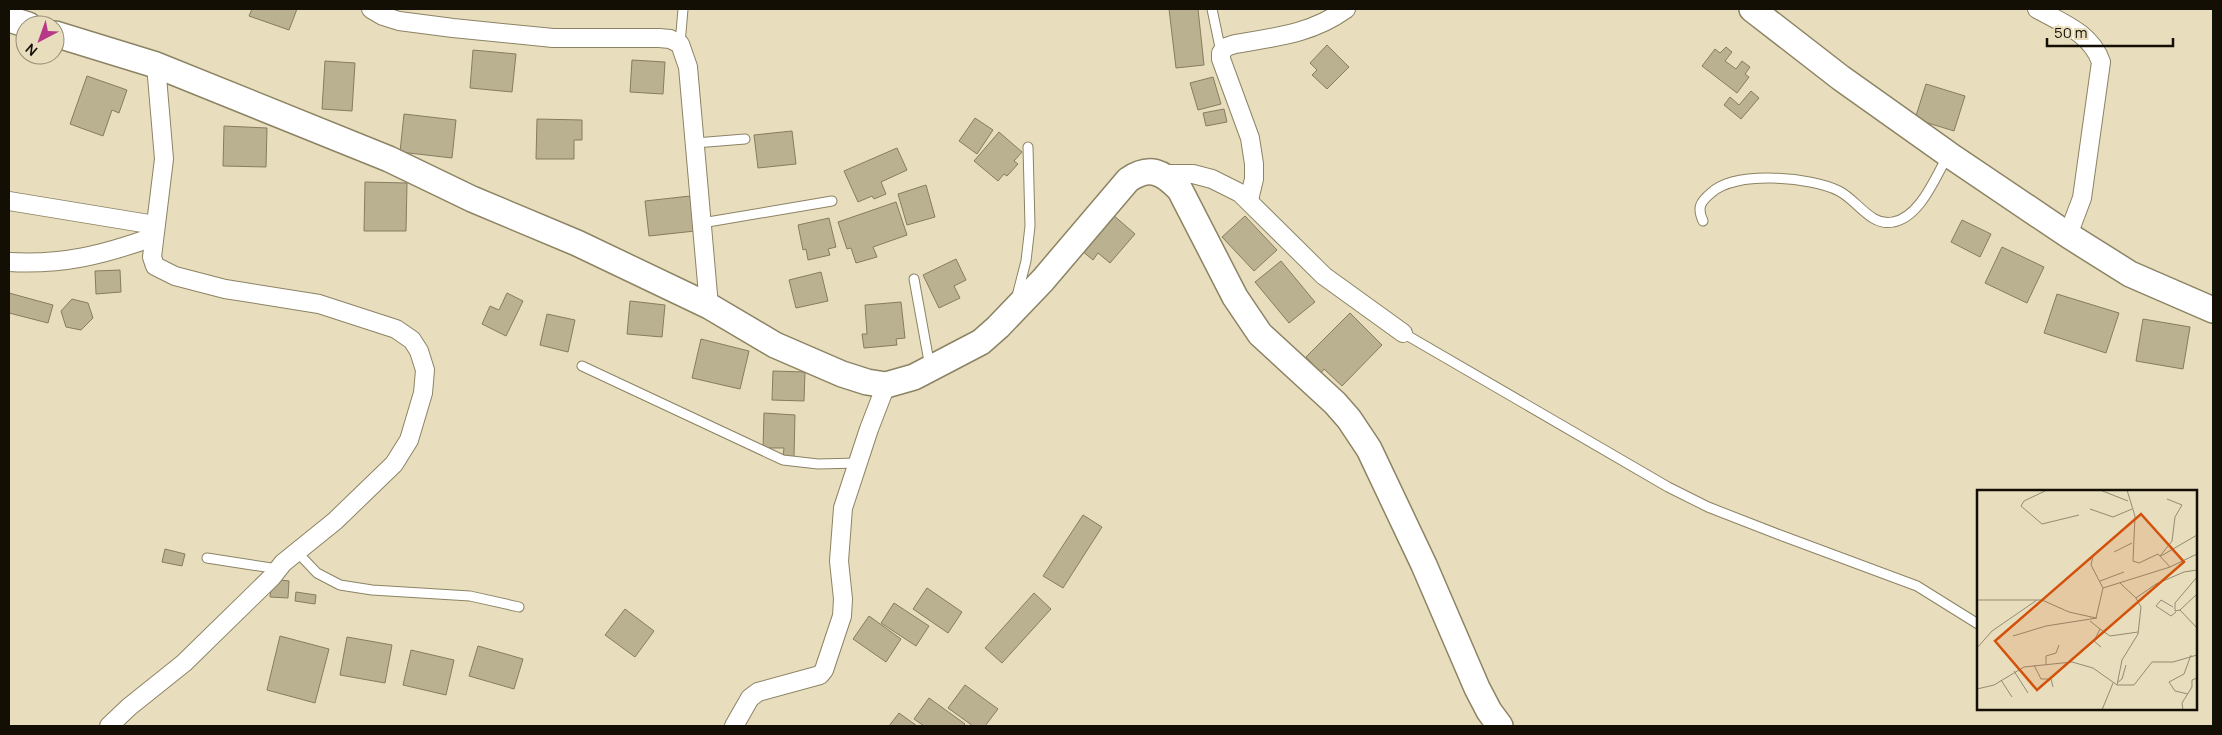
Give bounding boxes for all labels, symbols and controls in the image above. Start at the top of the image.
north arrow [15,15,65,65]
scale bar [2047,15,2173,47]
text: 50 m [2054,22,2088,43]
text: N [21,40,41,61]
inset map [1977,490,2197,710]

